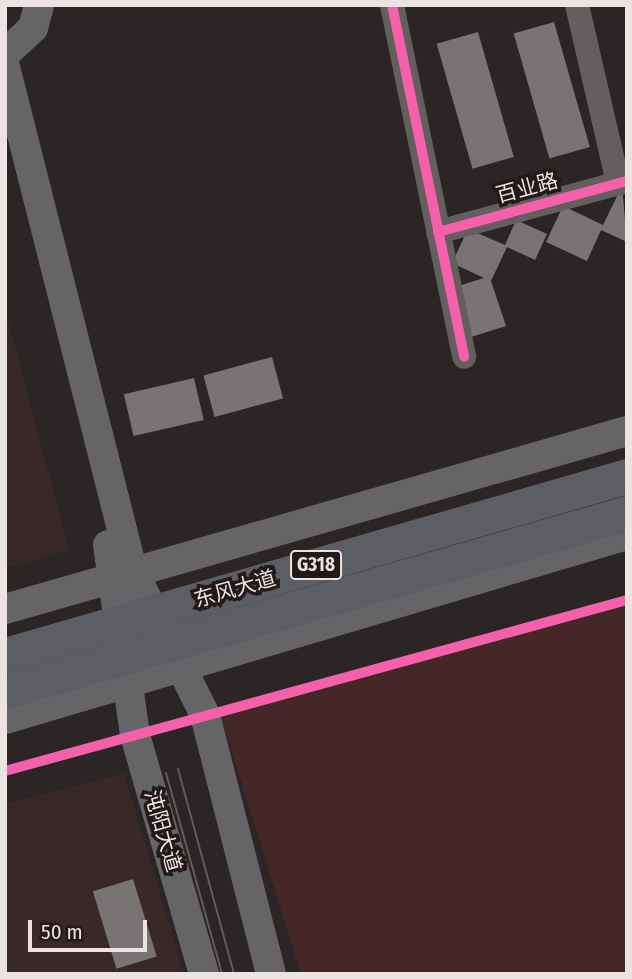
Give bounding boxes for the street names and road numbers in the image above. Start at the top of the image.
street label: 百业路 [493,168,561,208]
road number: G318 [290,550,342,580]
street label: 东风大道 [191,565,279,613]
street label: 沌阳大道 [139,787,187,875]

